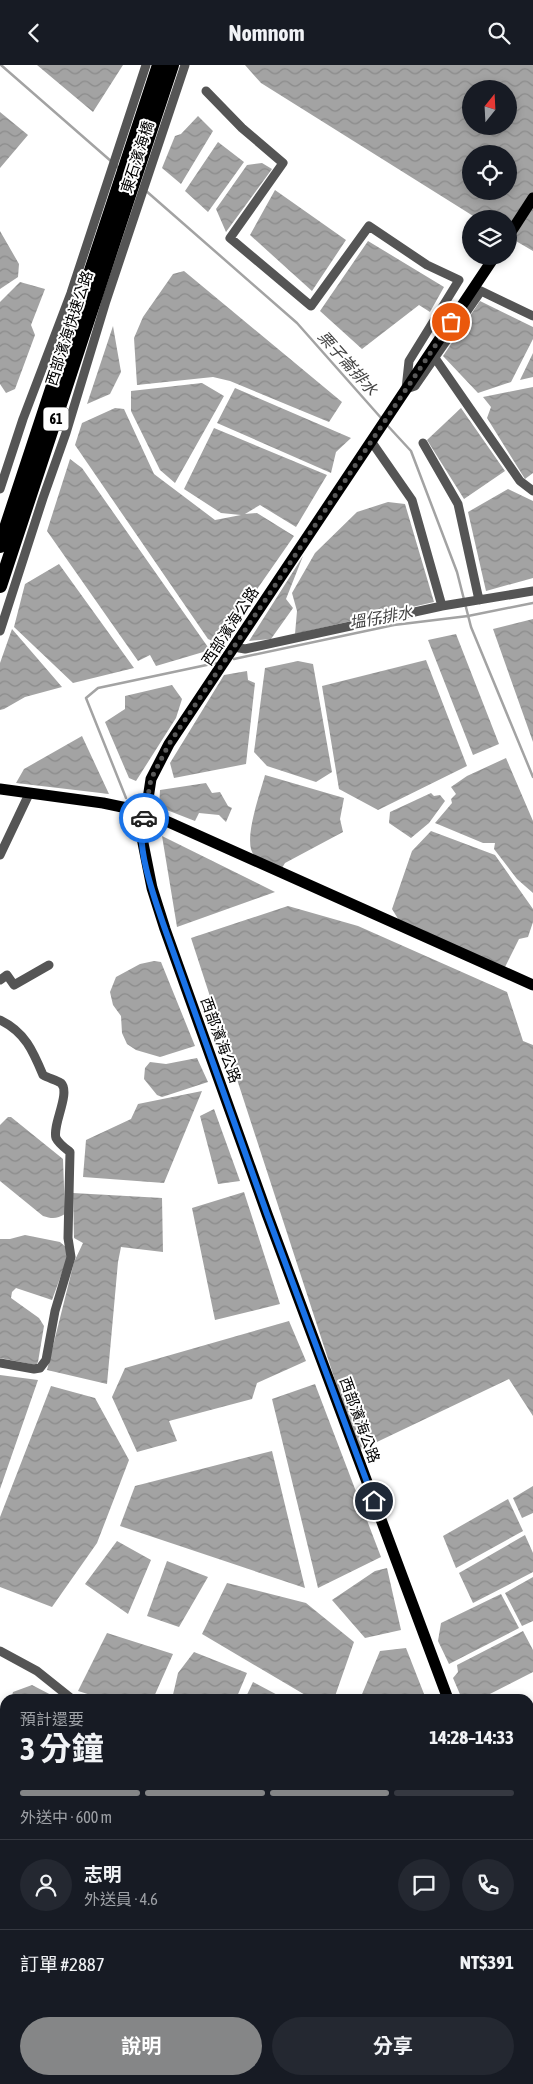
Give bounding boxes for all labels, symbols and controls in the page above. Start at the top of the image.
icon: back [20,19,48,47]
icon: search [485,19,513,47]
text: Nomnom [228,20,305,46]
north arrow [462,80,518,135]
map controls [462,80,517,265]
street label: 東石濱海橋 [117,119,157,195]
button: locate [462,145,517,200]
button: layers [462,210,517,265]
street label: 西部濱海快速公路 [42,268,96,388]
pin [430,301,472,343]
icon: bag [437,308,465,336]
water label: 栗子崙排水 [315,327,382,399]
road number: 61 [44,407,68,431]
street label: 西部濱海公路 [198,584,262,668]
water label: 塭仔排水 [348,602,415,631]
courier [119,793,169,843]
icon: car [130,804,158,832]
street label: 西部濱海公路 [198,995,244,1085]
street label: 西部濱海公路 [337,1375,383,1465]
pin [353,1480,395,1522]
icon: home [360,1487,388,1515]
text: 預計還要 [20,1710,84,1728]
text: 14:28–14:33 [429,1726,514,1748]
text: 3 分鐘 [20,1730,103,1767]
text: 外送中 · 600 m [20,1808,112,1826]
button: person [20,1859,72,1911]
button: chat [398,1859,450,1911]
button: phone [462,1859,514,1911]
text: 志明 [84,1863,122,1885]
text: 外送員 · 4.6 [84,1890,158,1908]
text: NT$391 [460,1951,514,1973]
text: 訂單 #2887 [20,1953,105,1975]
button: 說明 [20,2017,262,2075]
button: 分享 [272,2017,514,2075]

